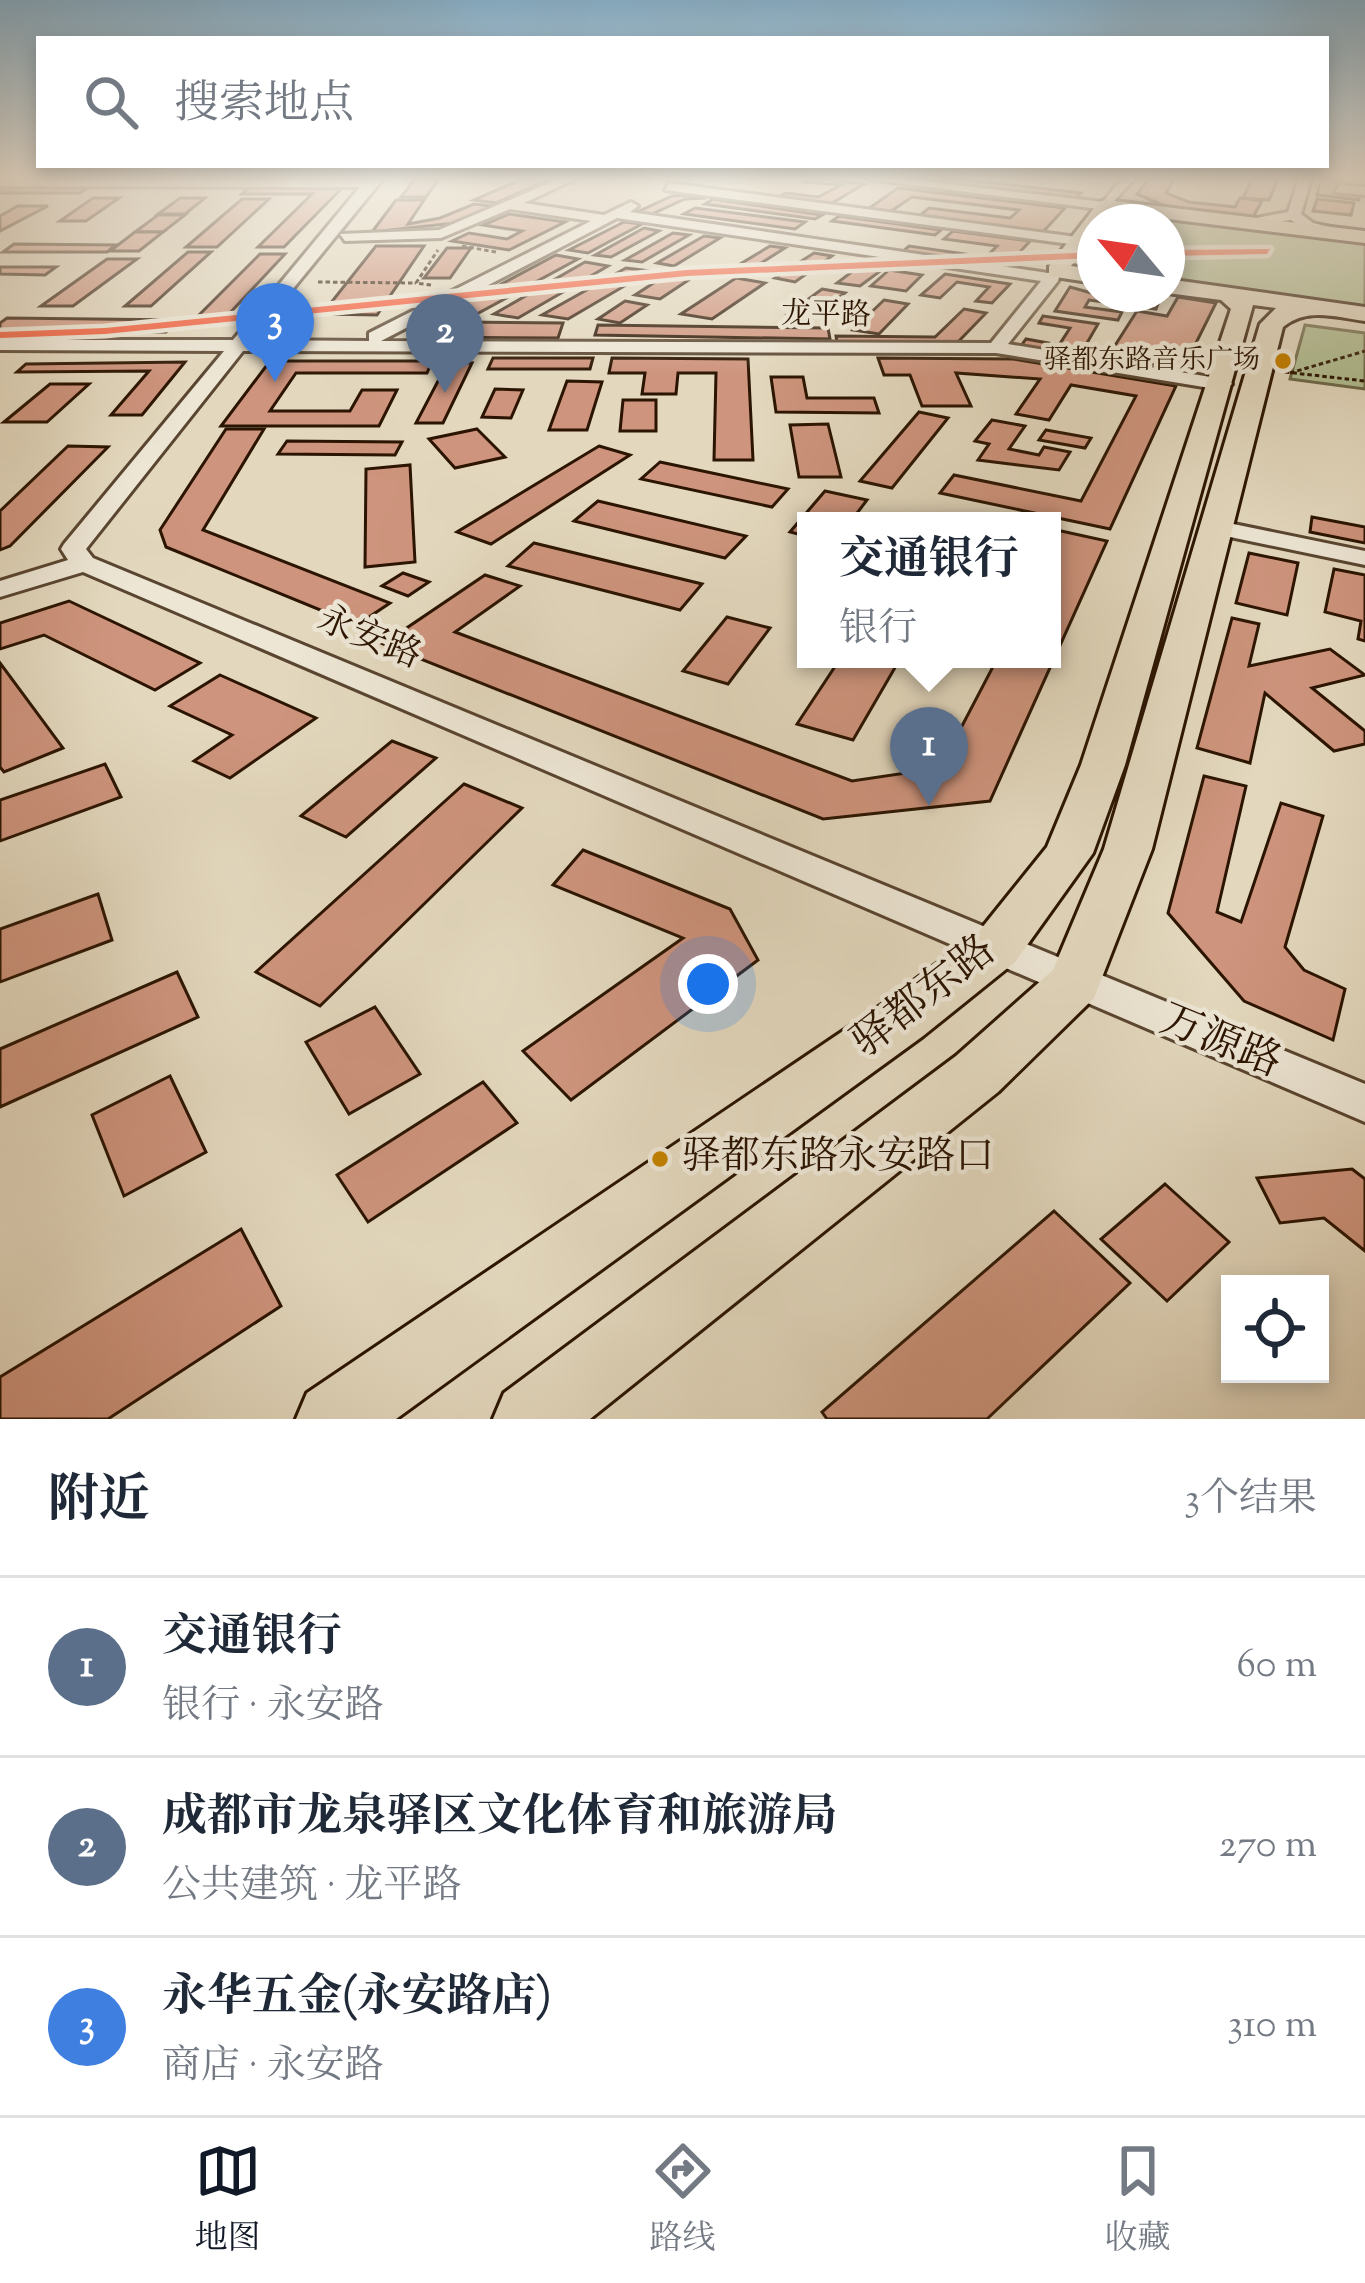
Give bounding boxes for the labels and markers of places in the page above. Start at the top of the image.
pin: 3 [236,283,314,382]
pin: 2 [406,294,484,393]
place label: 驿都东路音乐广场 [1044,342,1260,381]
marker: 驿都东路音乐广场 [1272,350,1294,372]
pin: 1 [890,707,968,806]
place label: 驿都东路永安路口 [682,1131,994,1187]
marker: 驿都东路永安路口 [649,1148,671,1170]

